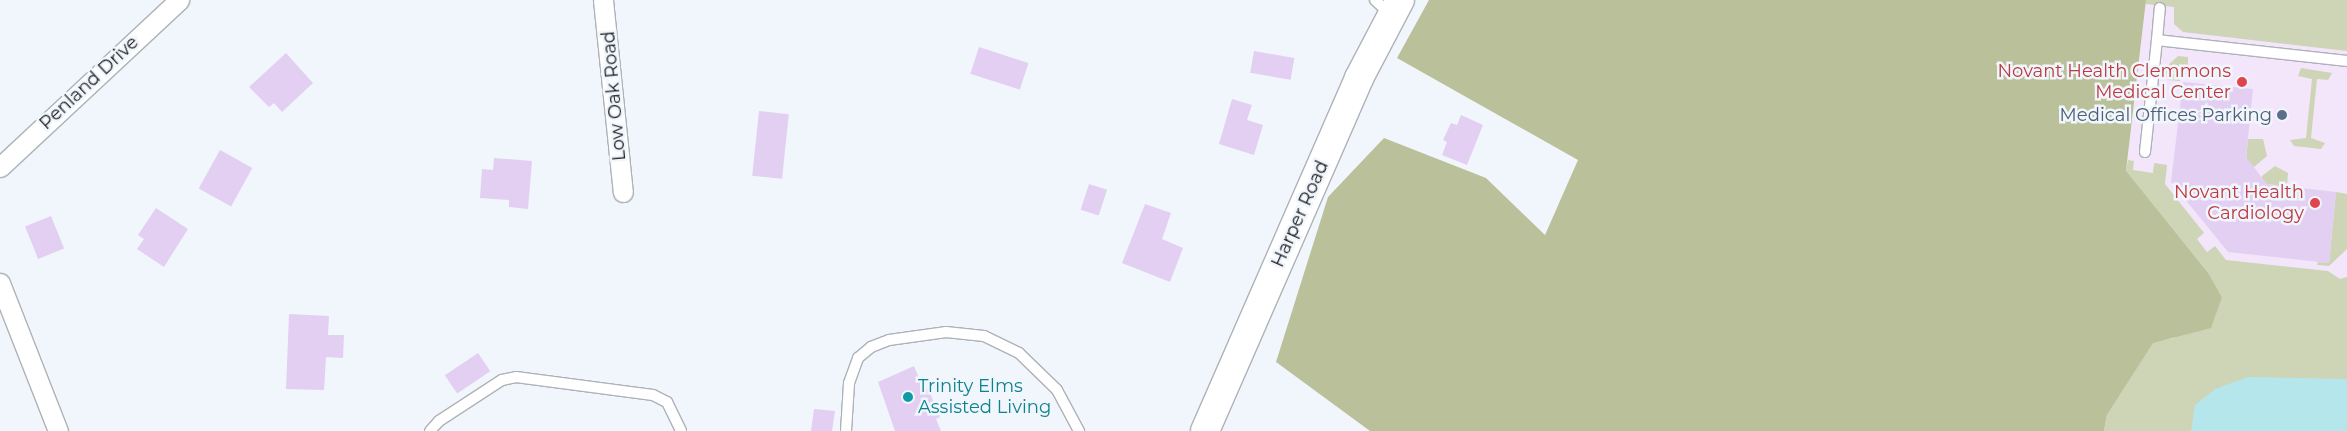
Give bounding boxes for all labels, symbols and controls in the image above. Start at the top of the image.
street label: Low Oak Road [598,30,630,162]
street label: Penland Drive [35,32,143,134]
place label: Novant Health Clemmons Medical Center [1997,61,2231,104]
marker: Novant Health Clemmons Medical Center [2235,75,2249,89]
place label: Medical Offices Parking [2060,104,2272,126]
marker: Medical Offices Parking [2276,109,2288,121]
street label: Harper Road [1267,157,1333,271]
place label: Novant Health Cardiology [2174,182,2304,224]
marker: Novant Health Cardiology [2308,196,2322,210]
place label: Trinity Elms Assisted Living [918,376,1051,418]
marker: Trinity Elms Assisted Living [902,391,914,403]

